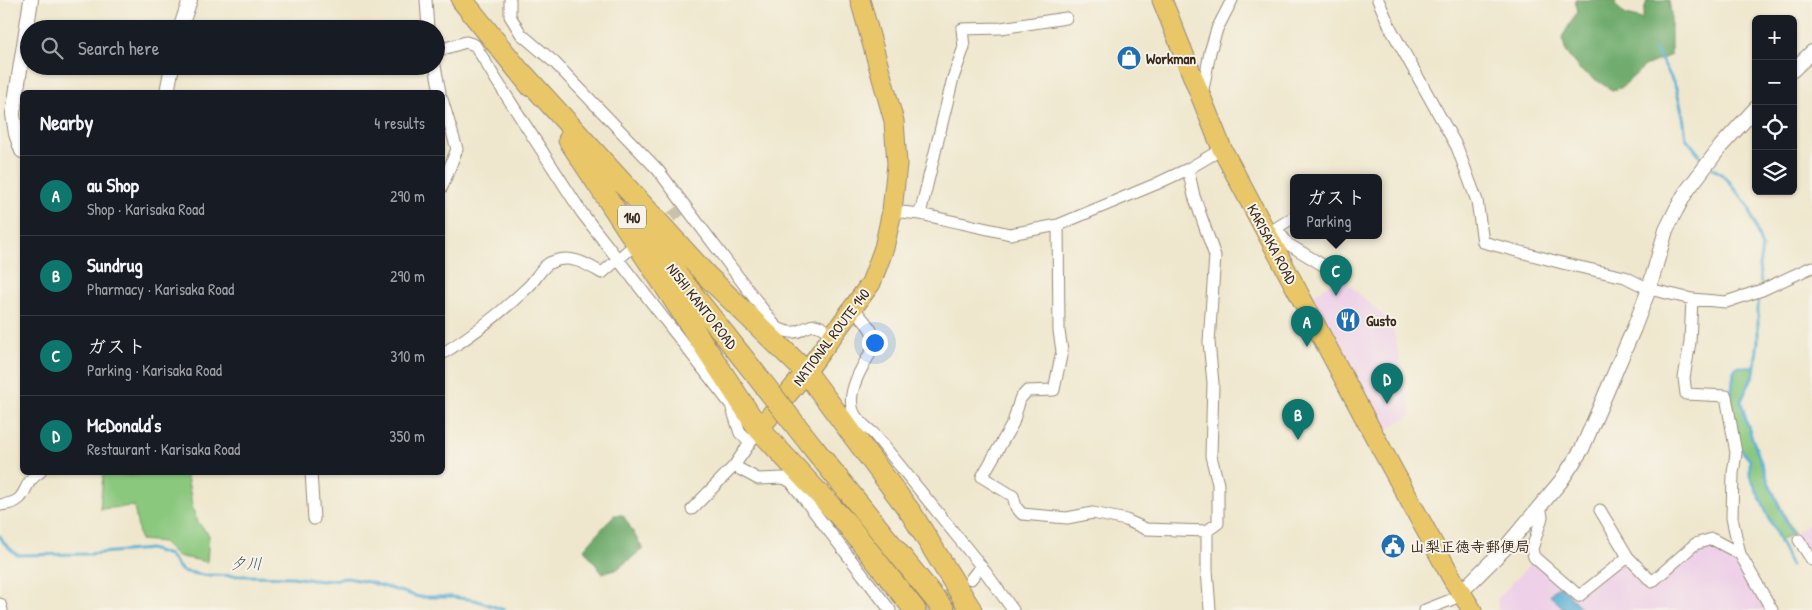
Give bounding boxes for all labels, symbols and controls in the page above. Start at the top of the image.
map controls [1752,15,1797,195]
button: + [1752,15,1797,60]
search box [20,20,445,75]
icon: search [38,34,66,62]
text: Search here [78,35,159,61]
shop icon: Workman [1116,45,1142,71]
place label: Workman [1146,48,1196,69]
button: − [1752,60,1797,105]
button: locate [1752,105,1797,150]
text: Nearby [40,108,93,137]
text: 4 results [374,112,425,134]
button: layers [1752,150,1797,195]
text: au Shop [87,172,139,198]
popup [1290,174,1382,239]
text: ガスト [1307,184,1365,210]
text: A [52,185,60,207]
text: 290 m [390,185,425,207]
text: Shop · Karisaka Road [87,198,205,220]
street label: KARISAKA ROAD [1242,200,1302,289]
road number: 140 [618,206,646,228]
text: Parking [1307,210,1351,232]
text: Sundrug [87,252,143,278]
pin: C [1320,255,1352,296]
street label: NISHI KANTO ROAD [662,259,743,354]
text: B [52,265,60,287]
text: 290 m [390,265,425,287]
text: Pharmacy · Karisaka Road [87,278,234,300]
street label: NATIONAL ROUTE 140 [787,284,875,390]
pin: A [1291,306,1323,347]
restaurant icon: Gusto [1335,307,1361,333]
place label: Gusto [1366,310,1396,331]
your location [862,330,888,356]
text: ガスト [87,333,146,359]
text: C [52,345,60,367]
text: 310 m [390,345,425,367]
text: Parking · Karisaka Road [87,359,222,381]
pin: D [1371,363,1403,404]
pin: B [1282,399,1314,440]
text: McDonald's [87,412,161,438]
text: D [52,425,60,447]
text: 350 m [389,425,425,447]
text: Restaurant · Karisaka Road [87,438,240,460]
public building icon: 山梨正徳寺郵便局 [1380,533,1406,559]
place label: 山梨正徳寺郵便局 [1410,536,1530,557]
water label: 夕川 [230,552,262,574]

